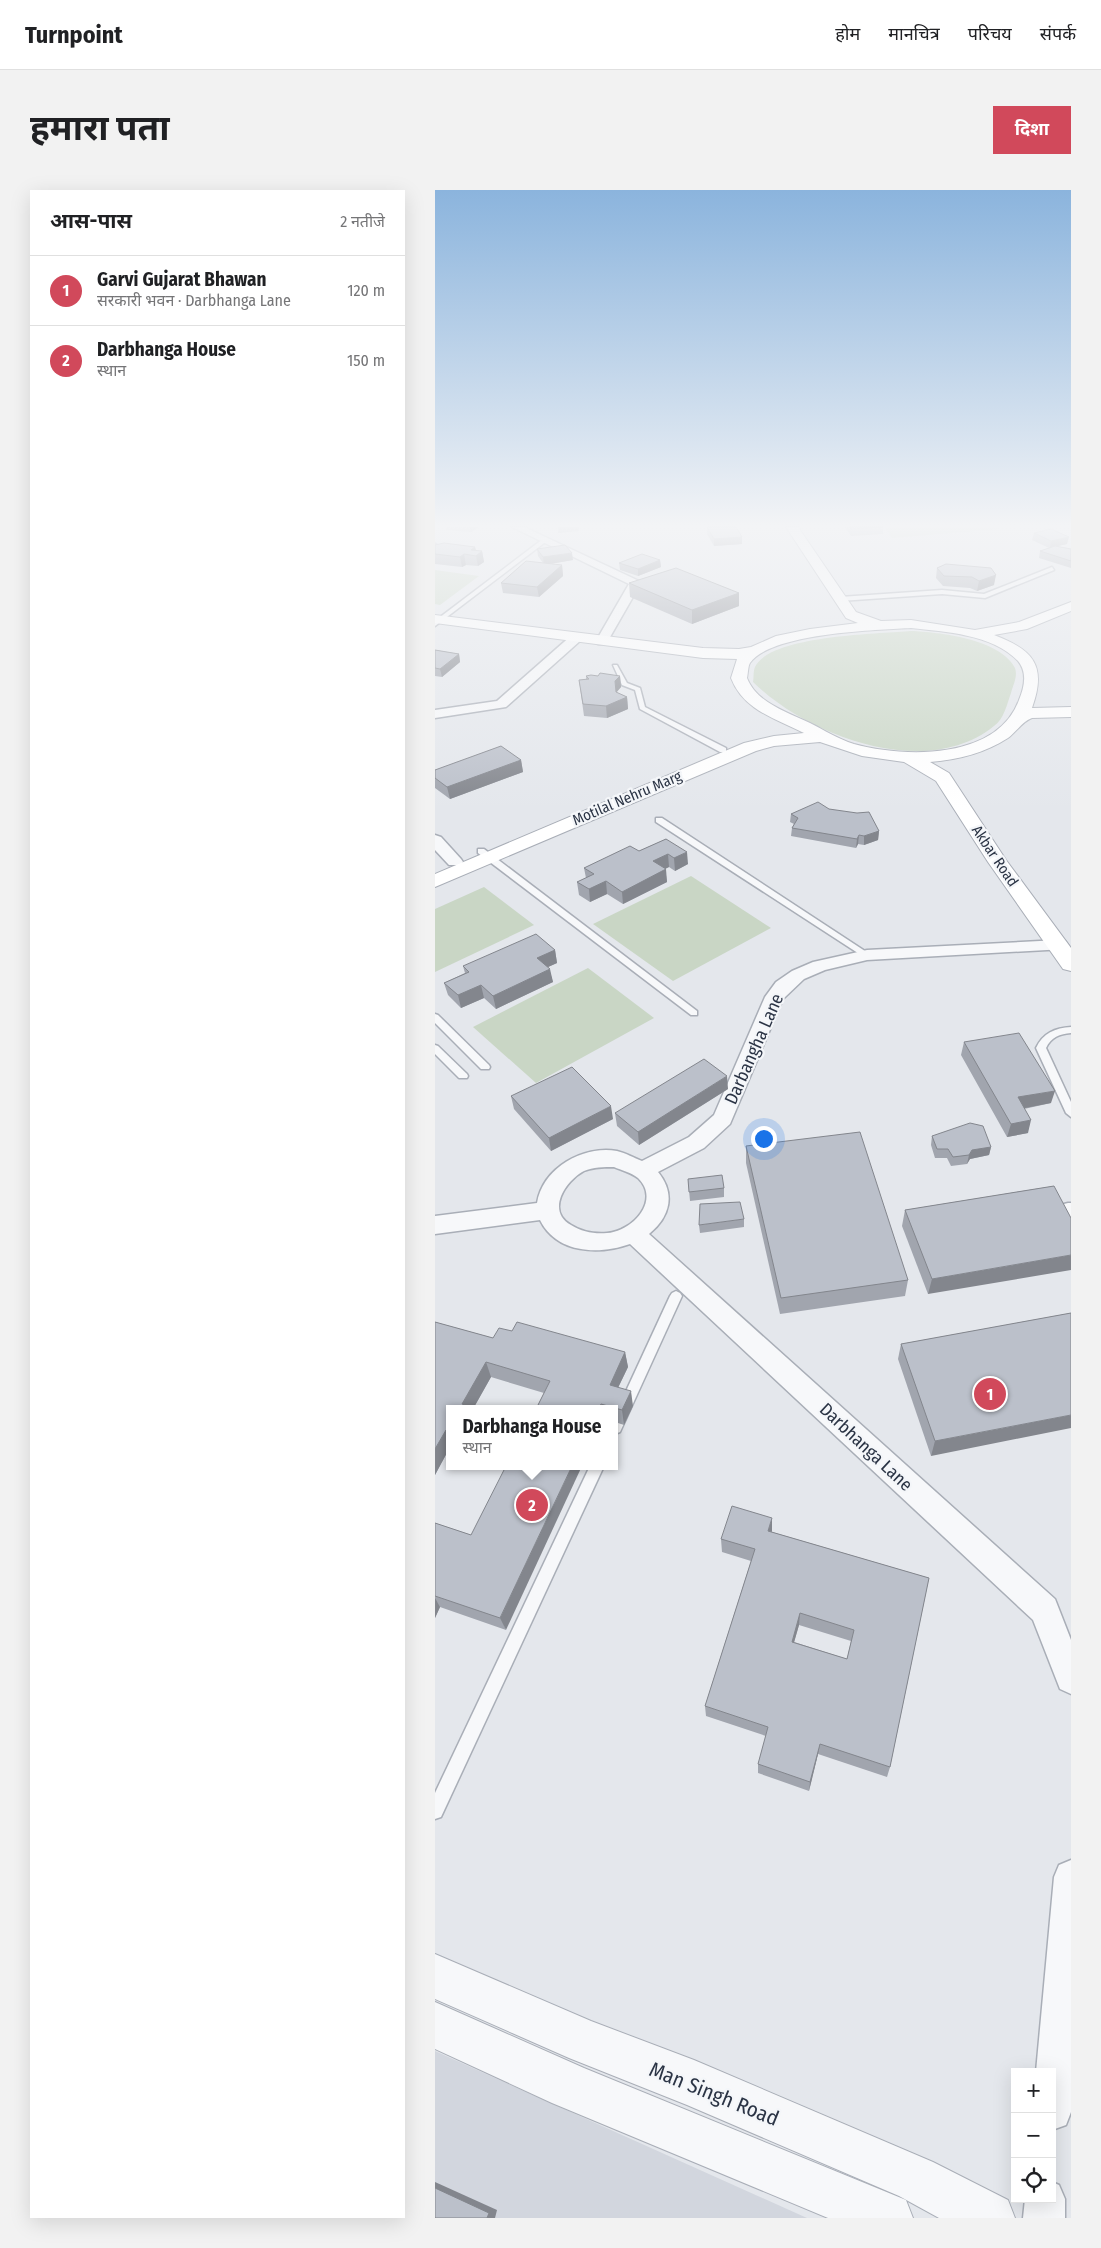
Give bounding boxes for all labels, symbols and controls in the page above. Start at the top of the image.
text: Turnpoint [25,21,123,49]
text: होम [835,23,860,45]
text: मानचित्र [888,23,940,45]
text: परिचय [968,23,1012,45]
text: संपर्क [1040,23,1076,45]
button: दिशा [993,106,1071,154]
text: हमारा पता [30,107,169,149]
text: आस-पास [50,208,132,234]
text: 2 नतीजे [340,212,385,231]
text: Garvi Gujarat Bhawan [97,268,266,291]
text: 1 [63,281,69,300]
text: 120 m [347,281,385,300]
text: सरकारी भवन · Darbhanga Lane [97,291,291,310]
text: Darbhanga House [97,338,236,361]
text: 2 [62,351,70,370]
text: 150 m [347,351,385,370]
text: स्थान [97,361,126,380]
street label: Motilal Nehru Marg [570,767,684,829]
street label: Akbar Road [968,822,1022,890]
street label: Darbangha Lane [720,990,788,1108]
your location [751,1126,777,1152]
pin: 1 [974,1375,1006,1413]
street label: Darbhanga Lane [815,1398,917,1496]
popup [446,1405,618,1470]
text: Darbhanga House [463,1415,602,1438]
text: स्थान [463,1438,492,1457]
pin: 2 [516,1486,548,1524]
street label: Man Singh Road [645,2056,783,2132]
map controls [1011,2068,1056,2203]
button: + [1011,2068,1056,2113]
button: − [1011,2113,1056,2158]
button: locate [1011,2158,1056,2203]

